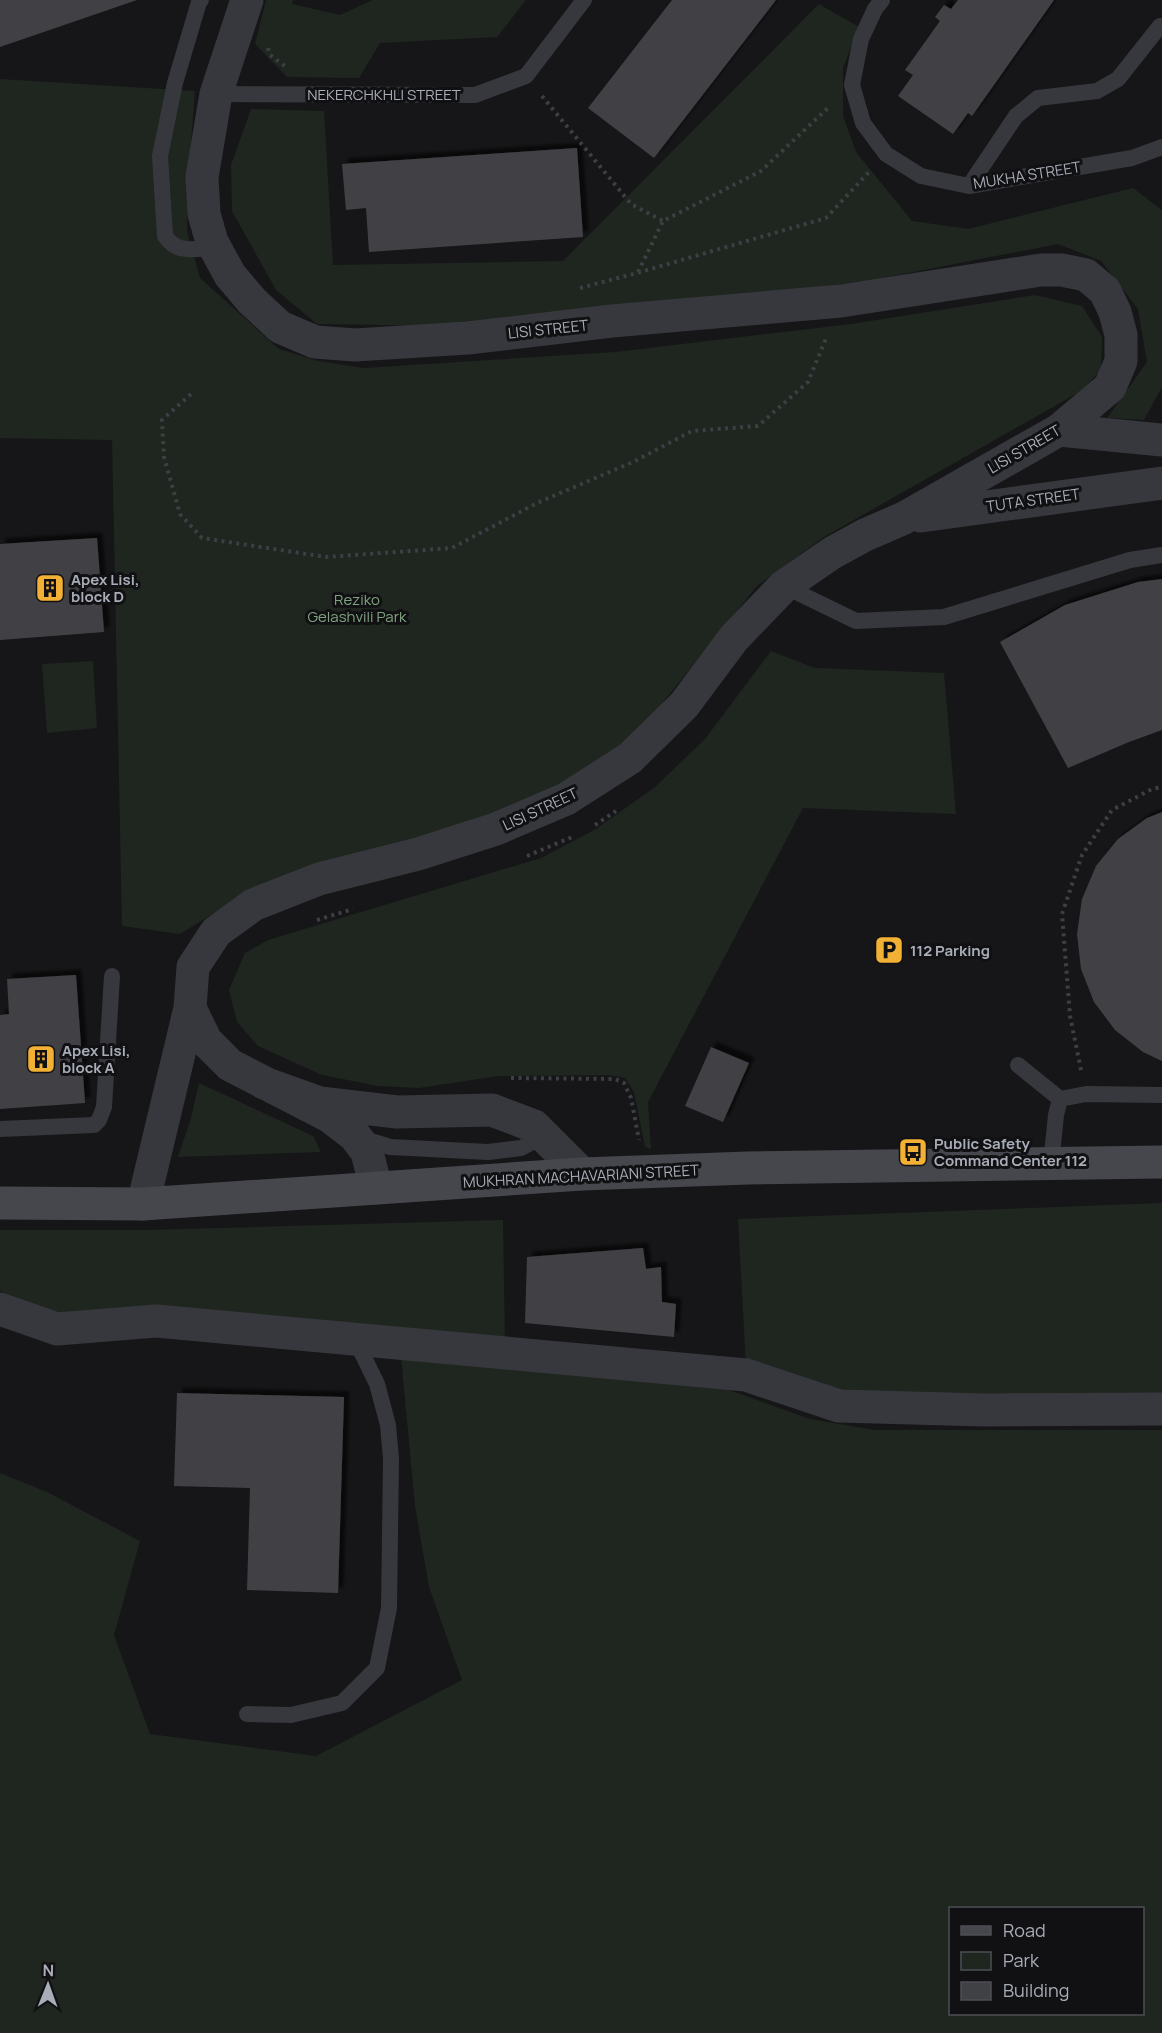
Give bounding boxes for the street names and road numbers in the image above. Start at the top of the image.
street label: NEKERCHKHLI STREET [307,84,461,105]
street label: MUKHA STREET [972,156,1082,194]
street label: LISI STREET [507,314,589,344]
street label: LISI STREET [984,420,1064,478]
street label: TUTA STREET [985,483,1081,517]
street label: LISI STREET [499,782,581,836]
street label: MUKHRAN MACHAVARIANI STREET [462,1159,700,1193]

